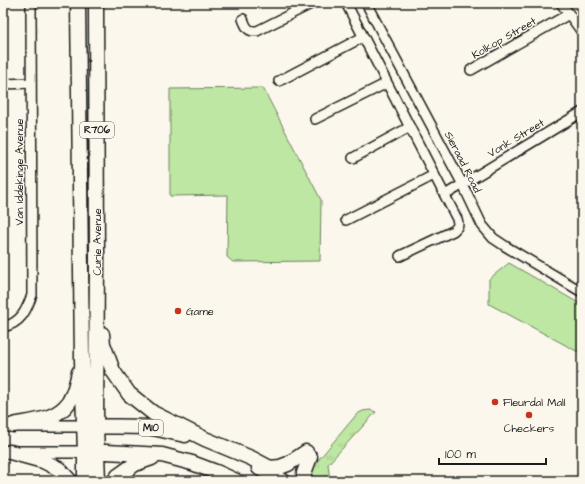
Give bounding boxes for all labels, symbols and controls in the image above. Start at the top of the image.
street label: Kolkop Street [469,13,539,62]
street label: Vonk Street [485,115,548,161]
street label: Van Iddekinge Avenue [12,118,28,225]
road number: R706 [80,122,114,138]
street label: Sieraad Road [441,129,485,196]
street label: Curie Avenue [90,208,105,276]
place label: Game [186,304,214,319]
marker: Game [173,306,183,316]
place label: Fleurdal Mall [503,395,566,410]
marker: Fleurdal Mall [490,397,500,407]
marker: Checkers [524,410,534,420]
road number: M10 [139,420,163,436]
place label: Checkers [504,421,555,436]
scale bar [439,440,546,466]
text: 100 m [445,446,476,463]

